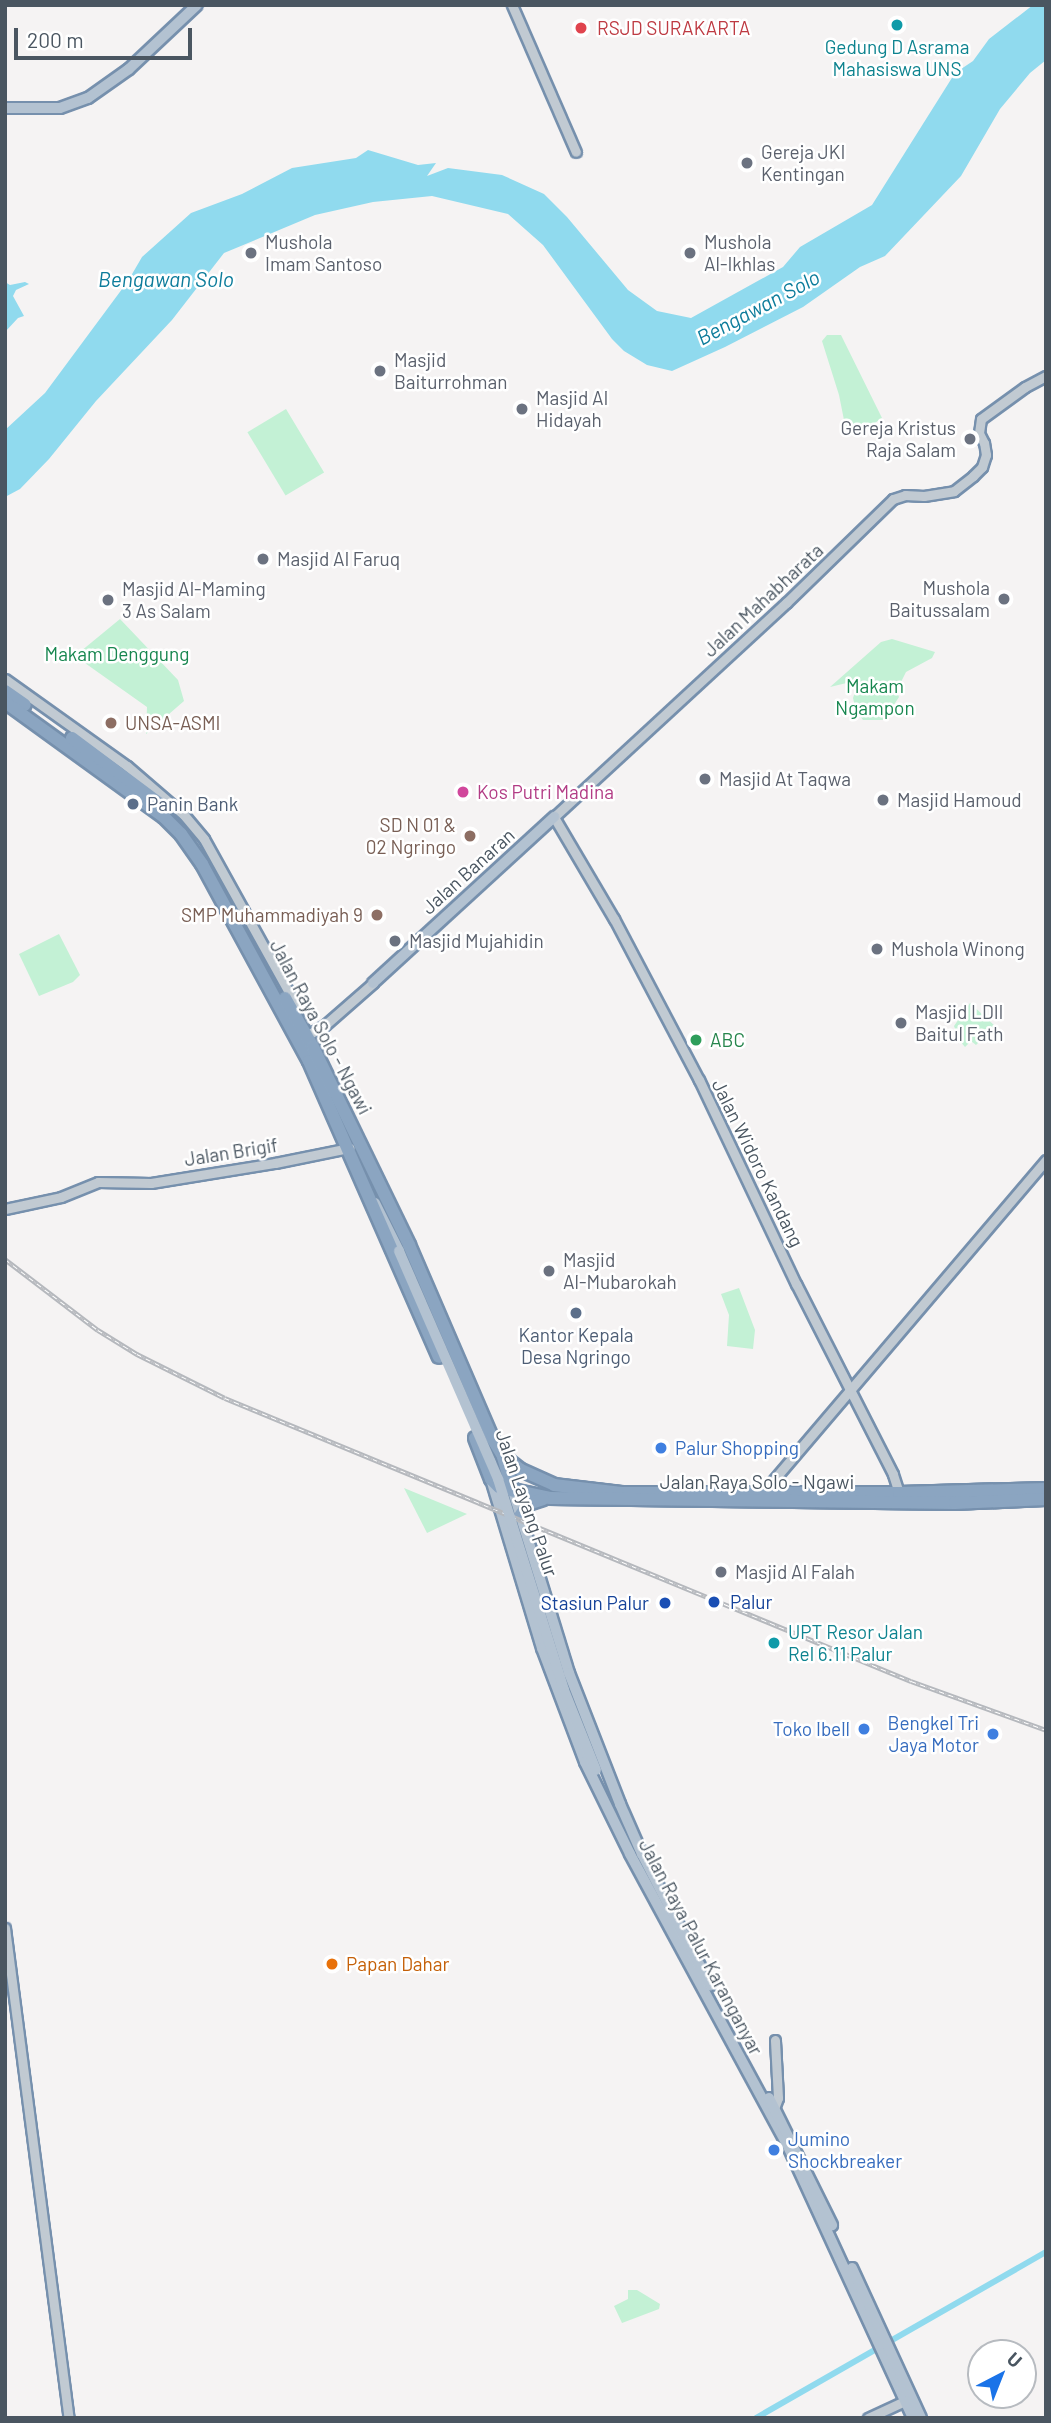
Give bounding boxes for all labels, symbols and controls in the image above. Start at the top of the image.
scale bar [18,14,196,58]
place label: RSJD SURAKARTA [597,17,750,39]
marker: Gedung D Asrama Mahasiswa UNS [889,17,905,33]
marker: RSJD SURAKARTA [571,18,591,38]
text: 200 m [27,27,84,52]
place label: Gedung D Asrama Mahasiswa UNS [825,36,969,80]
place label: Gereja JKI Kentingan [761,141,845,185]
marker: Gereja JKI Kentingan [739,155,755,171]
place label: Mushola Imam Santoso [265,231,382,275]
place label: Mushola Al-Ikhlas [704,231,775,275]
marker: Mushola Imam Santoso [243,245,259,261]
marker: Mushola Al-Ikhlas [682,245,698,261]
water label: Bengawan Solo [692,264,824,350]
water label: Bengawan Solo [98,266,234,292]
place label: Masjid Baiturrohman [394,349,507,393]
marker: Masjid Baiturrohman [372,363,388,379]
place label: Masjid Al Hidayah [536,387,608,431]
marker: Masjid Al Hidayah [514,401,530,417]
place label: Gereja Kristus Raja Salam [840,417,956,461]
marker: Gereja Kristus Raja Salam [962,431,978,447]
street label: Jalan Mahabharata [698,539,828,661]
place label: Masjid Al Faruq [277,548,400,570]
marker: Masjid Al Faruq [255,551,271,567]
place label: Mushola Baitussalam [889,577,990,621]
place label: Masjid Al-Maming 3 As Salam [122,578,266,622]
marker: Mushola Baitussalam [996,591,1012,607]
marker: Masjid Al-Maming 3 As Salam [100,592,116,608]
park label: Makam Denggung [45,643,189,665]
park label: Makam Ngampon [835,675,915,719]
place label: UNSA-ASMI [125,712,220,734]
marker: UNSA-ASMI [103,715,119,731]
place label: Masjid At Taqwa [719,768,851,790]
marker: Masjid At Taqwa [697,771,713,787]
place label: Kos Putri Madina [477,781,614,803]
marker: Kos Putri Madina [455,784,471,800]
place label: Masjid Hamoud [897,789,1022,811]
marker: Masjid Hamoud [875,792,891,808]
place label: Panin Bank [147,793,238,815]
marker: Panin Bank [125,796,141,812]
place label: SD N 01 & 02 Ngringo [366,814,456,858]
street label: Jalan Banaran [417,823,519,919]
marker: SD N 01 & 02 Ngringo [462,828,478,844]
place label: SMP Muhammadiyah 9 [181,904,363,926]
marker: SMP Muhammadiyah 9 [369,907,385,923]
place label: Masjid Mujahidin [409,930,544,952]
marker: Masjid Mujahidin [387,933,403,949]
street label: Jalan Raya Solo - Ngawi [265,936,377,1118]
place label: Mushola Winong [891,938,1025,960]
marker: Mushola Winong [869,941,885,957]
place label: Masjid LDII Baitul Fath [915,1001,1004,1045]
marker: Masjid LDII Baitul Fath [893,1015,909,1031]
place label: ABC [710,1029,745,1051]
marker: ABC [688,1032,704,1048]
street label: Jalan Widoro Kandang [707,1075,809,1251]
street label: Jalan Brigif [183,1133,279,1171]
place label: Masjid Al-Mubarokah [563,1249,677,1293]
marker: Masjid Al-Mubarokah [541,1263,557,1279]
marker: Kantor Kepala Desa Ngringo [568,1305,584,1321]
place label: Kantor Kepala Desa Ngringo [519,1324,633,1368]
street label: Jalan Layang Palur [491,1426,563,1580]
place label: Palur Shopping [675,1437,799,1459]
marker: Palur Shopping [653,1440,669,1456]
street label: Jalan Raya Solo - Ngawi [660,1471,854,1493]
place label: Masjid Al Falah [735,1561,855,1583]
marker: Masjid Al Falah [713,1564,729,1580]
place label: Palur [730,1591,772,1613]
place label: Stasiun Palur [541,1592,649,1614]
marker: Palur [704,1592,724,1612]
marker: Stasiun Palur [655,1593,675,1613]
place label: UPT Resor Jalan Rel 6.11 Palur [788,1621,923,1665]
marker: UPT Resor Jalan Rel 6.11 Palur [766,1635,782,1651]
place label: Bengkel Tri Jaya Motor [888,1712,979,1756]
place label: Toko Ibell [773,1718,850,1740]
marker: Toko Ibell [856,1721,872,1737]
marker: Bengkel Tri Jaya Motor [985,1726,1001,1742]
street label: Jalan Raya Palur Karanganyar [634,1835,768,2059]
place label: Papan Dahar [346,1953,449,1975]
marker: Papan Dahar [324,1956,340,1972]
place label: Jumino Shockbreaker [788,2128,902,2172]
marker: Jumino Shockbreaker [766,2142,782,2158]
north arrow [967,2339,1037,2409]
text: U [1003,2347,1027,2372]

